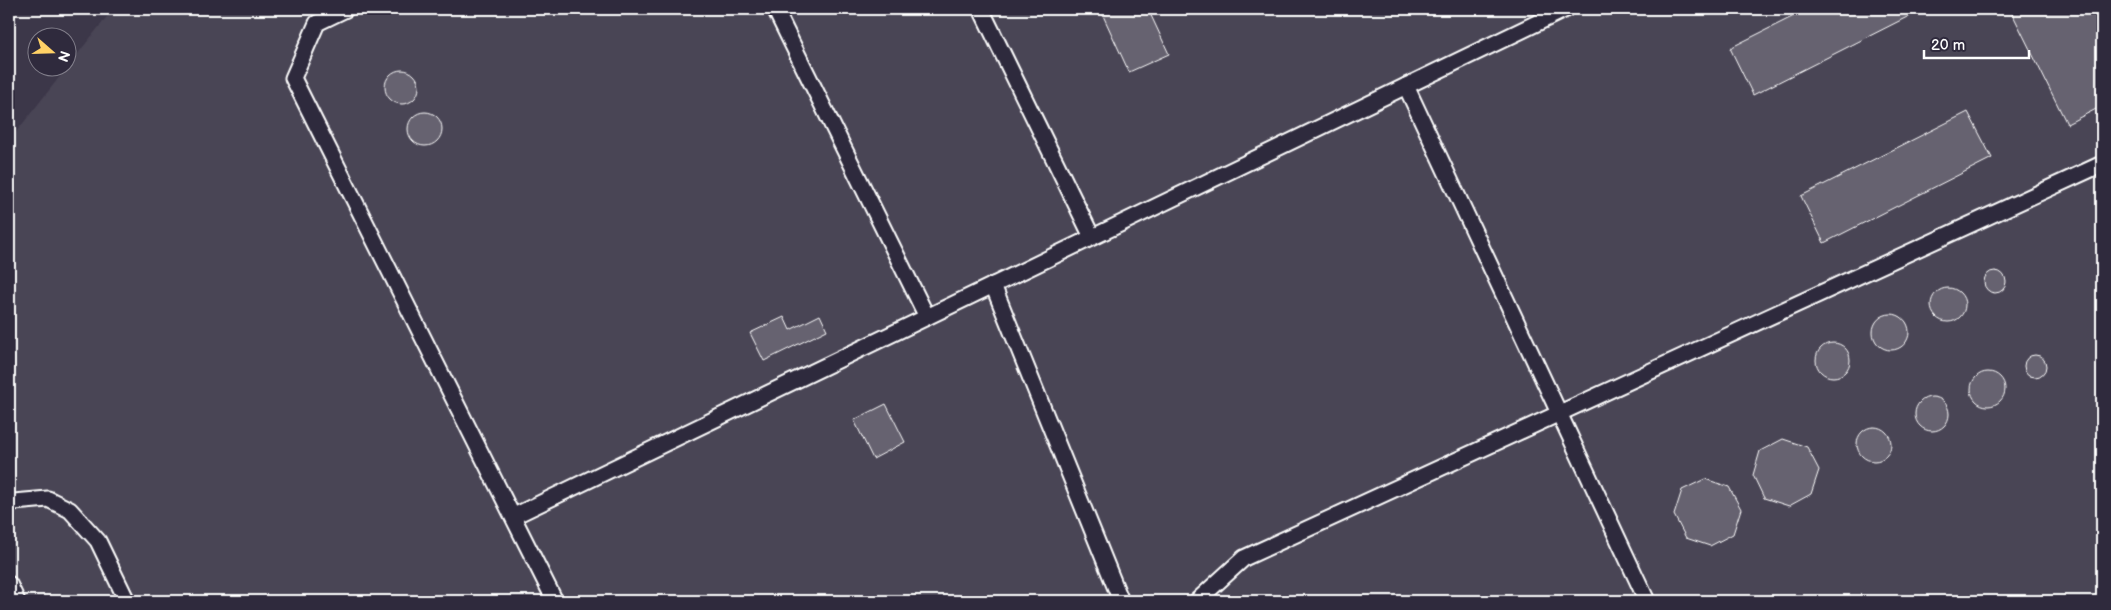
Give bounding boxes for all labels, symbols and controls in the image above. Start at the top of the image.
north arrow [28,28,78,78]
scale bar [1924,28,2028,60]
text: 20 m [1931,36,1965,55]
text: N [54,48,74,64]

